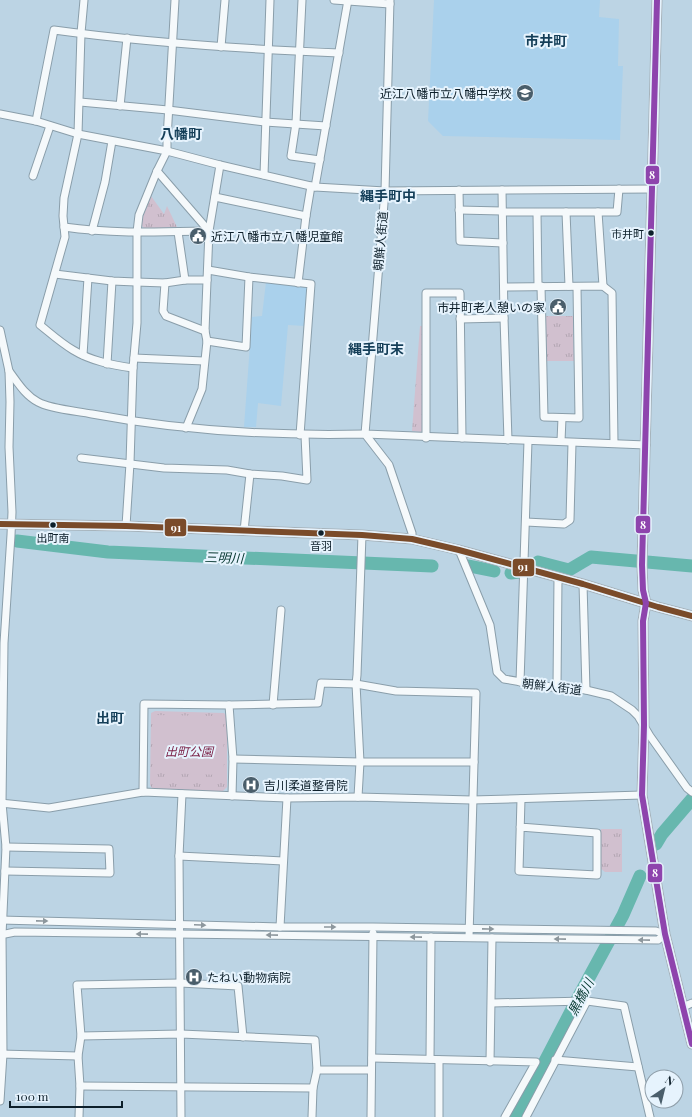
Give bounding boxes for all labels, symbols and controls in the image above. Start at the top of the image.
district label: 市井町 [525,31,567,50]
school or university icon: 近江八幡市立八幡中学校 [515,83,535,103]
place label: 近江八幡市立八幡中学校 [380,85,512,101]
district label: 八幡町 [160,124,202,143]
line badge: 8 [645,165,660,185]
text: 8 [649,167,655,182]
district label: 縄手町中 [360,186,416,205]
street label: 朝鮮人街道 [369,210,391,272]
public building icon: 近江八幡市立八幡児童館 [188,226,208,246]
place label: 市井町 [611,226,644,241]
place label: 近江八幡市立八幡児童館 [211,228,343,244]
marker: 市井町 [646,228,656,238]
public building icon: 市井町老人憩いの家 [548,297,568,317]
place label: 市井町老人憩いの家 [437,299,545,315]
district label: 縄手町末 [348,339,404,358]
line badge: 8 [635,515,651,534]
text: 8 [640,517,646,532]
line badge: 91 [164,518,187,537]
marker: 出町南 [48,520,58,530]
text: 91 [171,520,181,535]
marker: 音羽 [316,528,326,538]
place label: 出町南 [37,530,70,545]
place label: 音羽 [310,538,332,553]
water label: 三明川 [204,548,246,566]
line badge: 91 [512,558,535,577]
text: 91 [518,559,528,574]
street label: 朝鮮人街道 [521,674,583,698]
district label: 出町 [96,708,124,727]
park label: 出町公園 [165,743,215,759]
hospital icon: 吉川柔道整骨院 [241,775,261,795]
place label: 吉川柔道整骨院 [264,777,348,793]
line badge: 8 [647,863,663,883]
text: 8 [652,865,658,880]
one-way arrow [36,918,49,924]
one-way arrow [194,922,207,928]
one-way arrow [324,924,337,930]
one-way arrow [482,926,495,932]
one-way arrow [136,930,148,937]
one-way arrow [265,932,278,938]
one-way arrow [409,934,422,940]
one-way arrow [553,936,566,942]
one-way arrow [637,937,650,943]
hospital icon: たねい動物病院 [184,967,204,987]
place label: たねい動物病院 [207,969,291,985]
water label: 黒橋川 [563,974,598,1018]
north arrow [644,1069,684,1109]
text: N [662,1072,678,1089]
scale bar [10,1083,122,1109]
text: 100 m [16,1088,49,1104]

